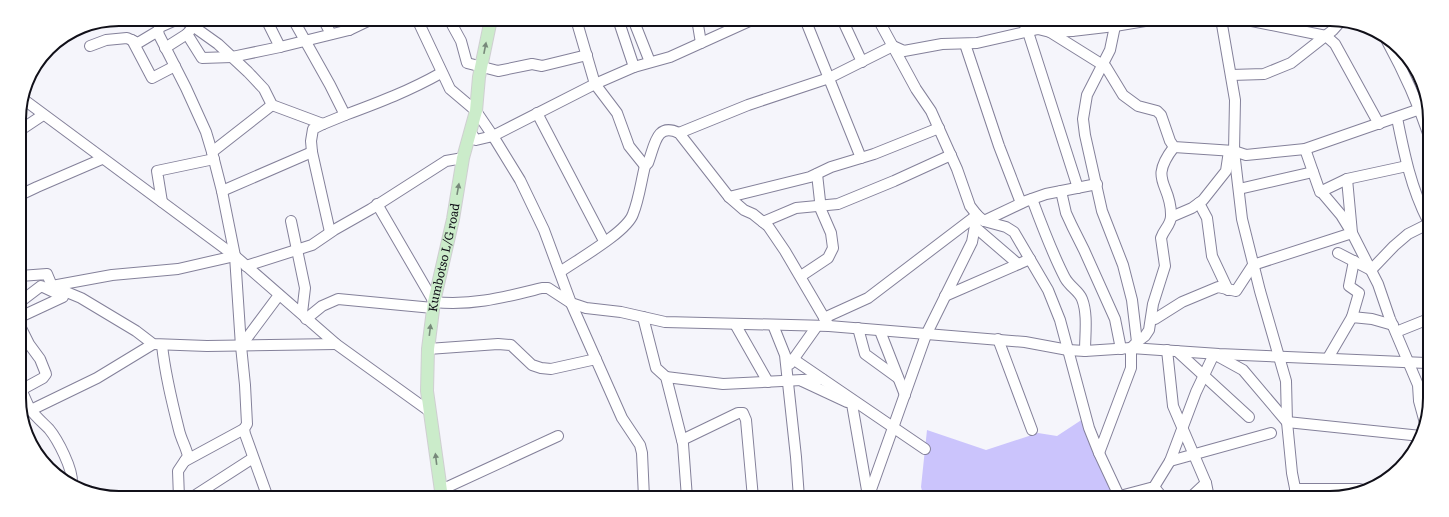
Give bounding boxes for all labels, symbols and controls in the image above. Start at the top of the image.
one-way arrow [482,42,488,54]
one-way arrow [455,183,461,195]
street label: Kumbotso L/G road [423,201,464,313]
one-way arrow [427,324,434,336]
one-way arrow [433,453,439,465]

